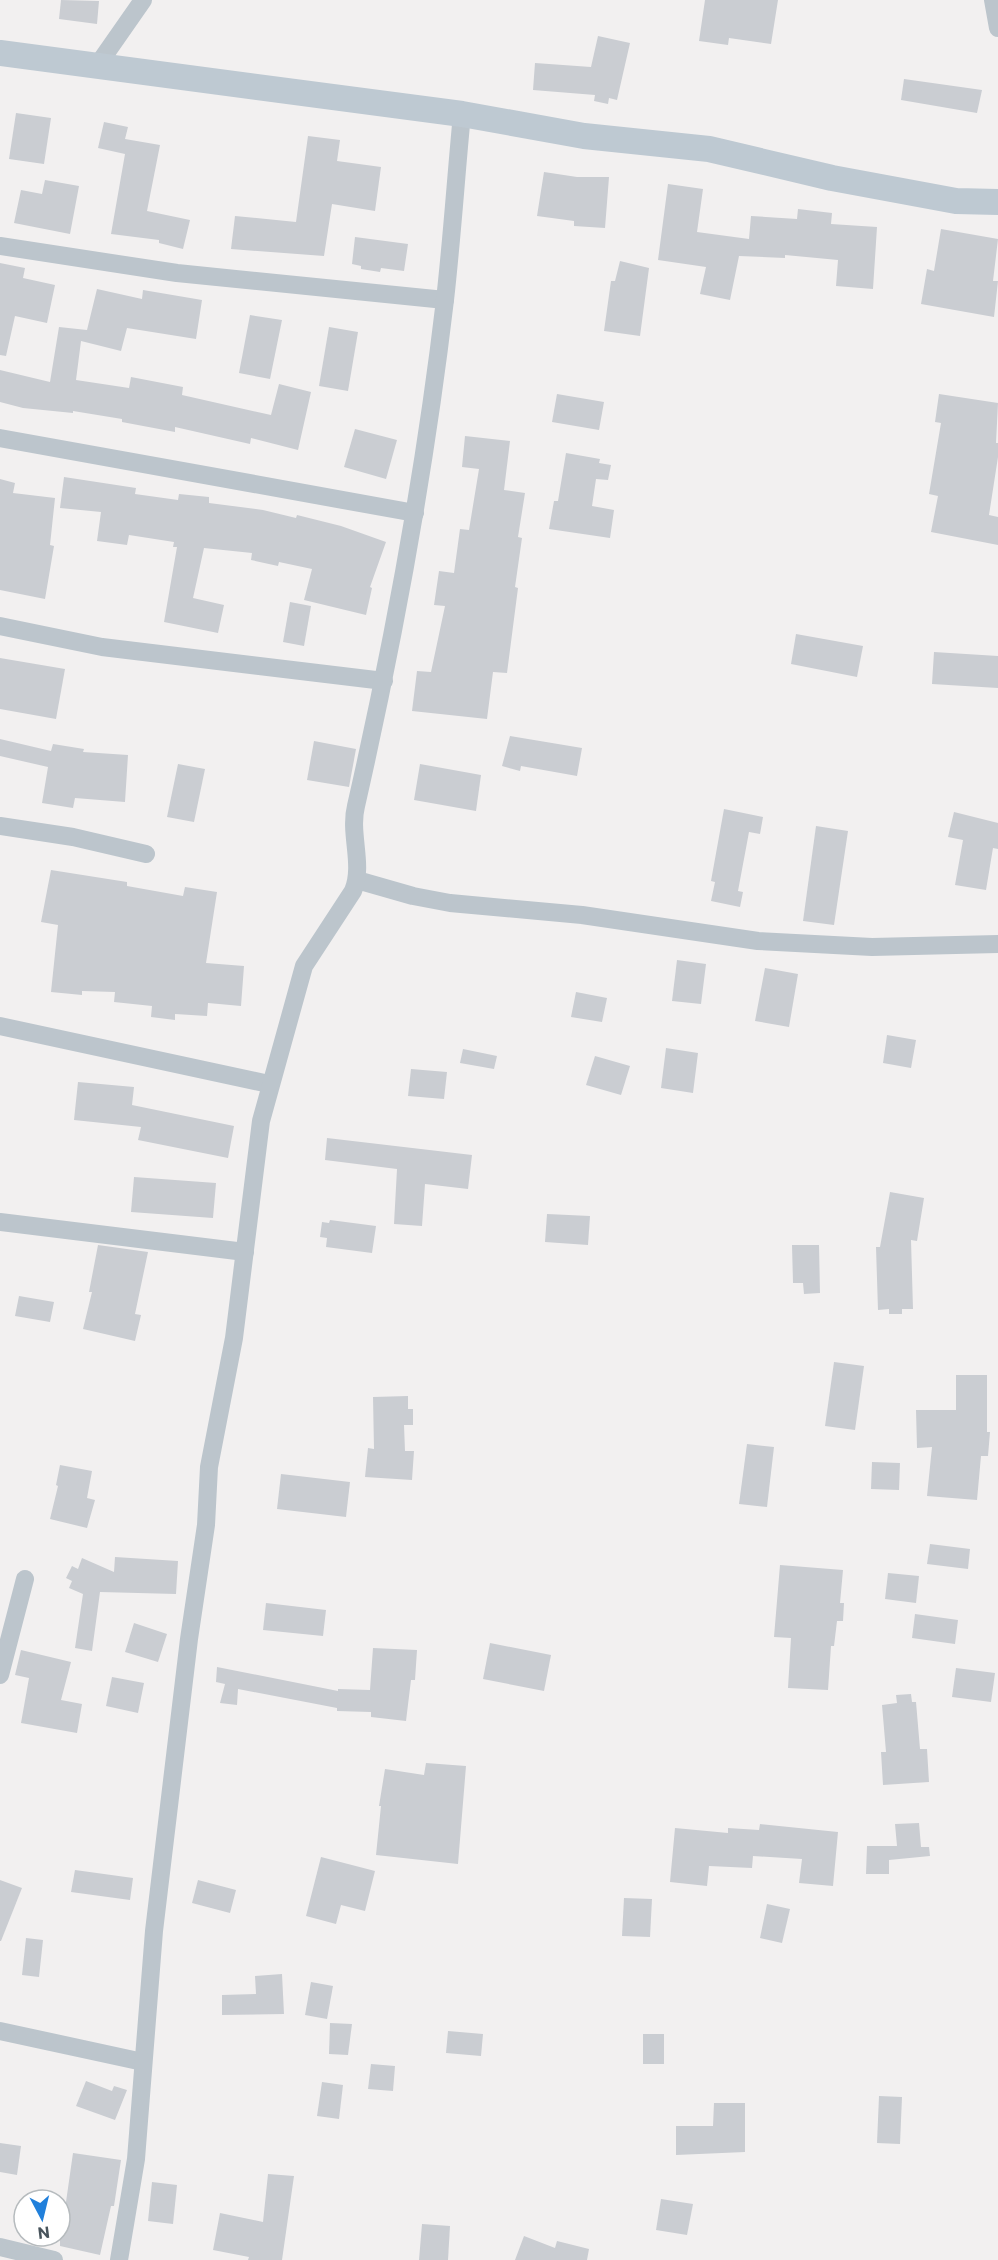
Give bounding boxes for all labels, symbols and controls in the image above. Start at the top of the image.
north arrow [12,2188,72,2248]
text: N [37,2223,51,2244]

